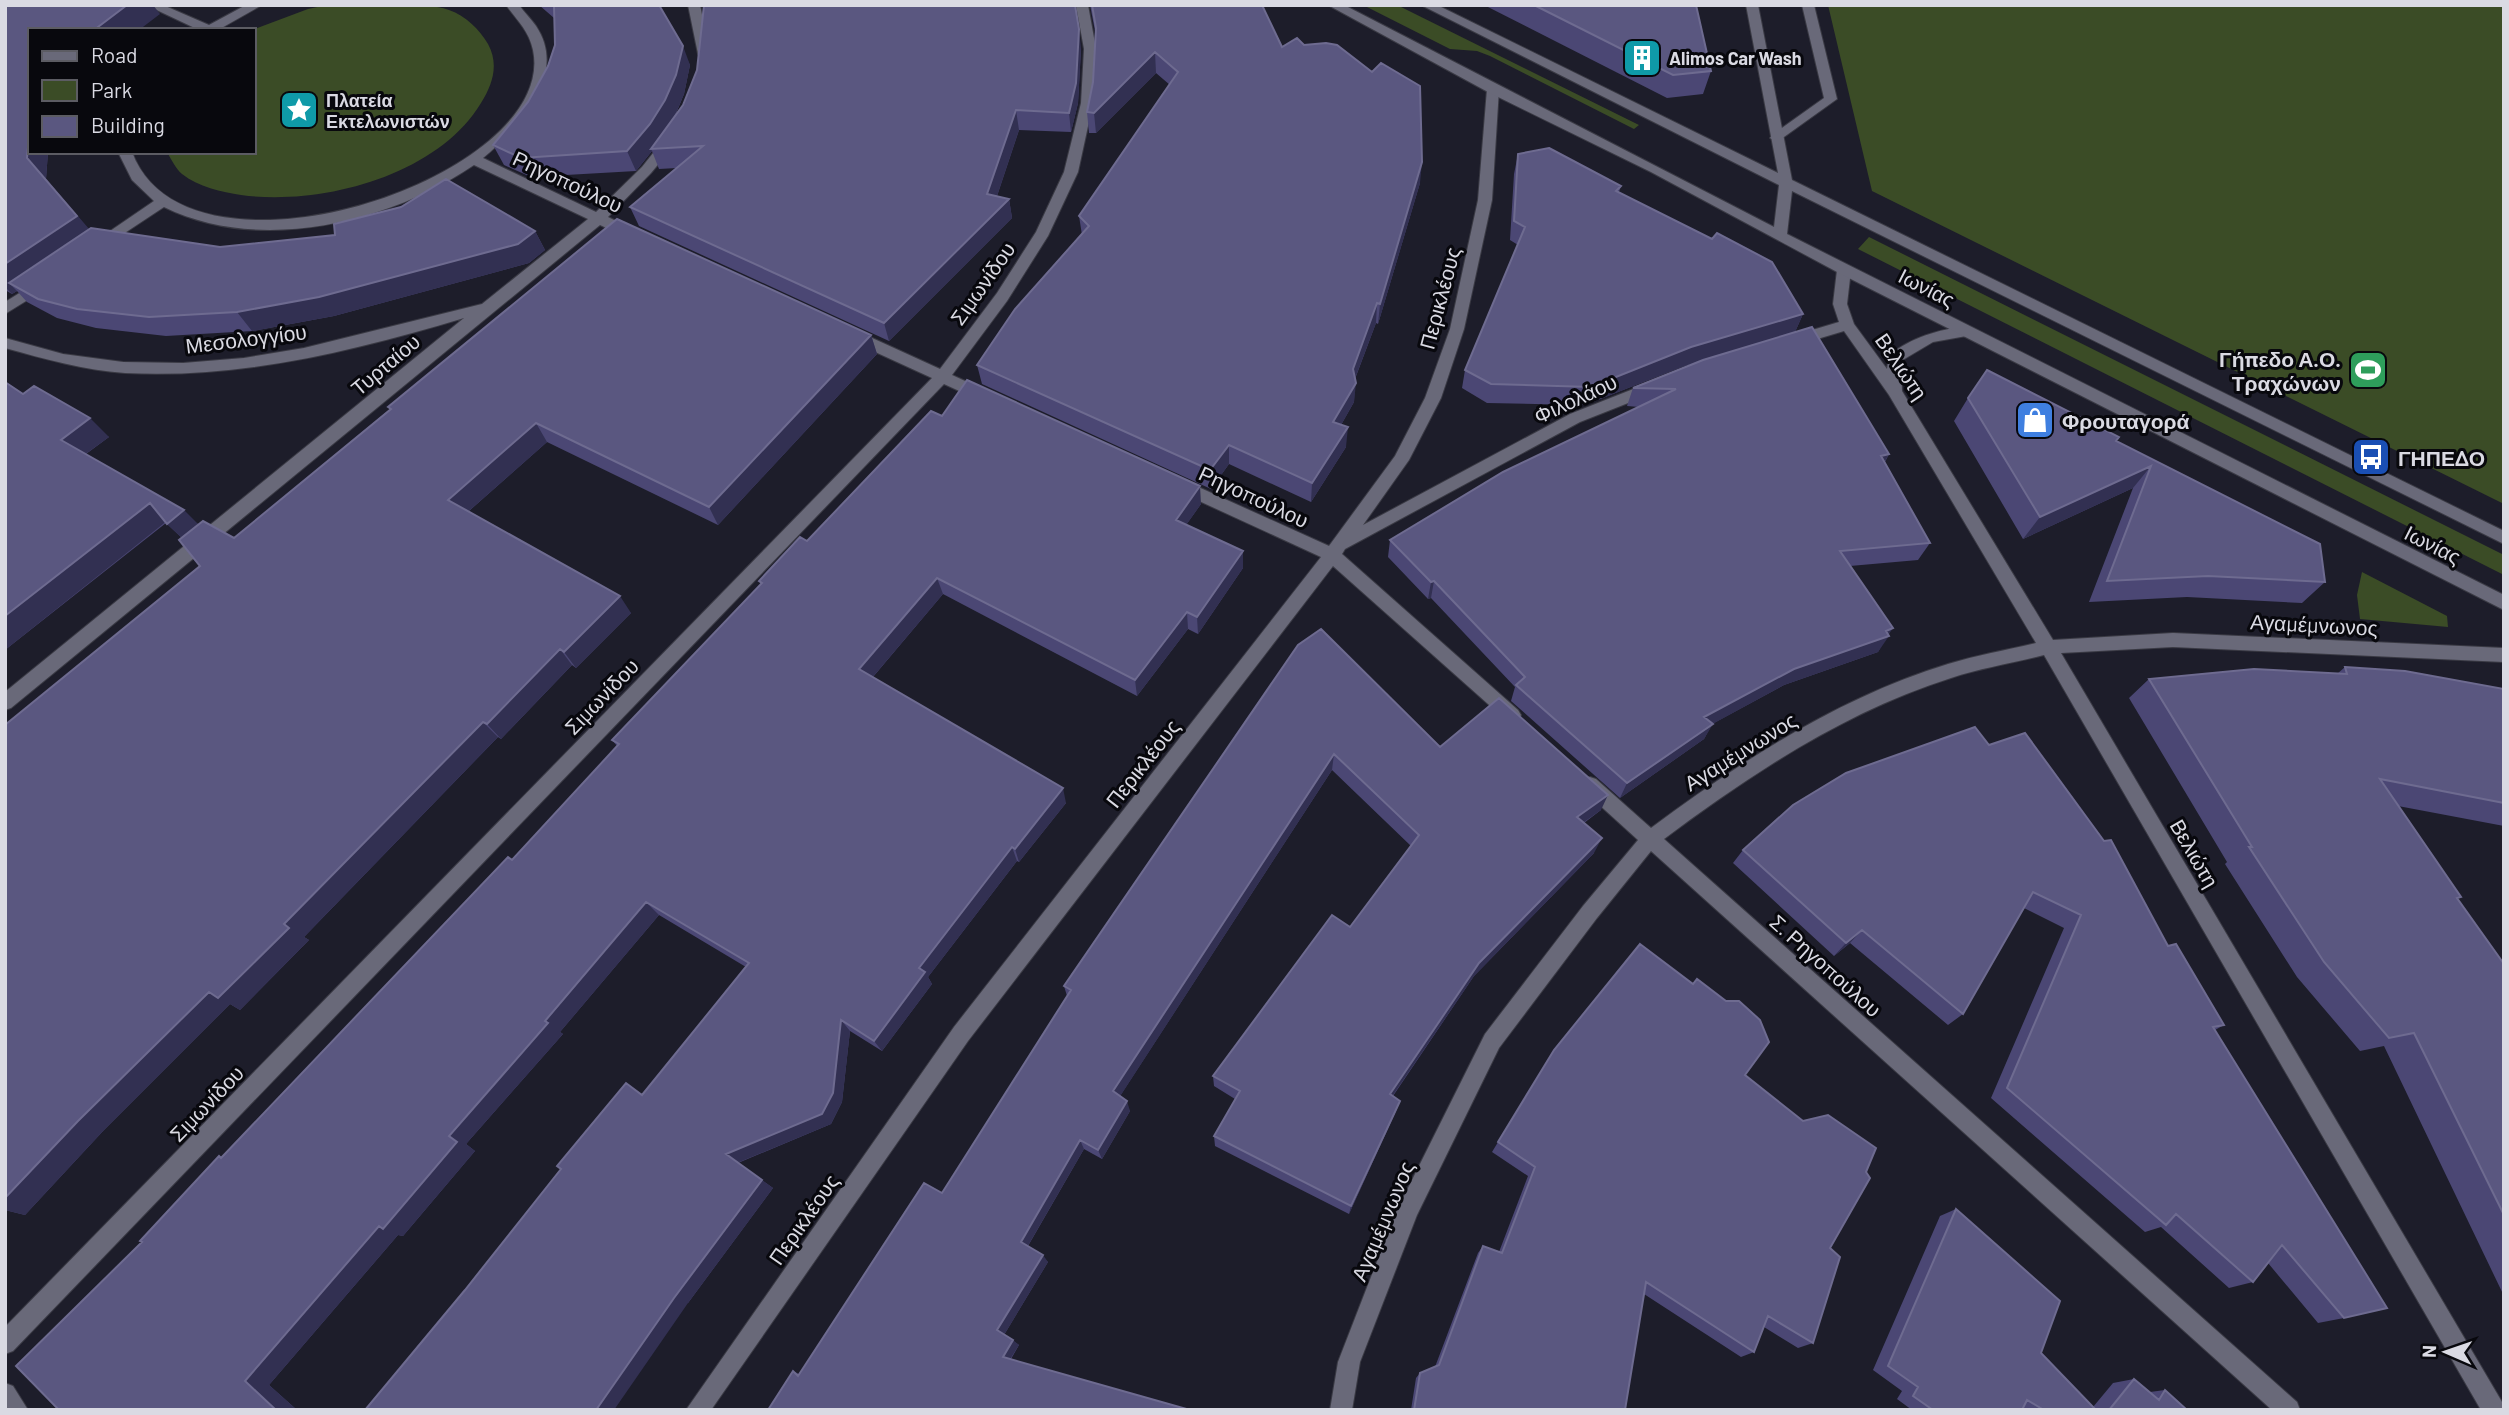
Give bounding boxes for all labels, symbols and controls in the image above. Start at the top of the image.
legend [28,28,256,154]
building icon: Alimos Car Wash [1621,37,1663,79]
text: Road [91,42,137,67]
place label: Alimos Car Wash [1669,47,1802,69]
text: Park [91,77,132,102]
place icon: Πλατεία Εκτελωνιστών [278,89,320,131]
place label: Πλατεία Εκτελωνιστών [326,89,450,132]
text: Building [91,112,165,137]
street label: Ρηγοπούλου [509,145,627,217]
street label: Σιμωνίδου [944,237,1020,329]
street label: Περικλέους [1413,244,1465,352]
street label: Ιωνίας [1895,262,1959,312]
street label: Μεσολογγίου [184,318,308,358]
street label: Τυρταίου [346,328,424,400]
street label: Βελιώτη [1871,328,1933,404]
place label: Γήπεδο Α.Ο. Τραχώνων [2219,346,2341,395]
sports icon: Γήπεδο Α.Ο. Τραχώνων [2347,349,2389,391]
street label: Φιλολάου [1530,368,1620,428]
shop icon: Φρουταγορά [2014,399,2056,441]
place label: Φρουταγορά [2062,408,2189,433]
bus stop icon: ΓΗΠΕΔΟ [2350,436,2392,478]
place label: ΓΗΠΕΔΟ [2398,445,2485,470]
street label: Ρηγοπούλου [1195,460,1313,532]
street label: Ιωνίας [2401,519,2465,569]
street label: Αγαμέμνωνος [2250,608,2378,640]
street label: Σιμωνίδου [559,653,643,739]
street label: Αγαμέμνωνος [1679,707,1801,795]
street label: Περικλέους [1100,714,1184,812]
street label: Βελιώτη [2166,814,2224,892]
street label: Σ. Ρηγοπούλου [1765,909,1887,1021]
street label: Σιμωνίδου [164,1060,248,1146]
street label: Αγαμέμνωνος [1346,1157,1418,1285]
street label: Περικλέους [763,1169,843,1269]
north arrow [2411,1317,2481,1387]
text: N [2417,1345,2440,1358]

